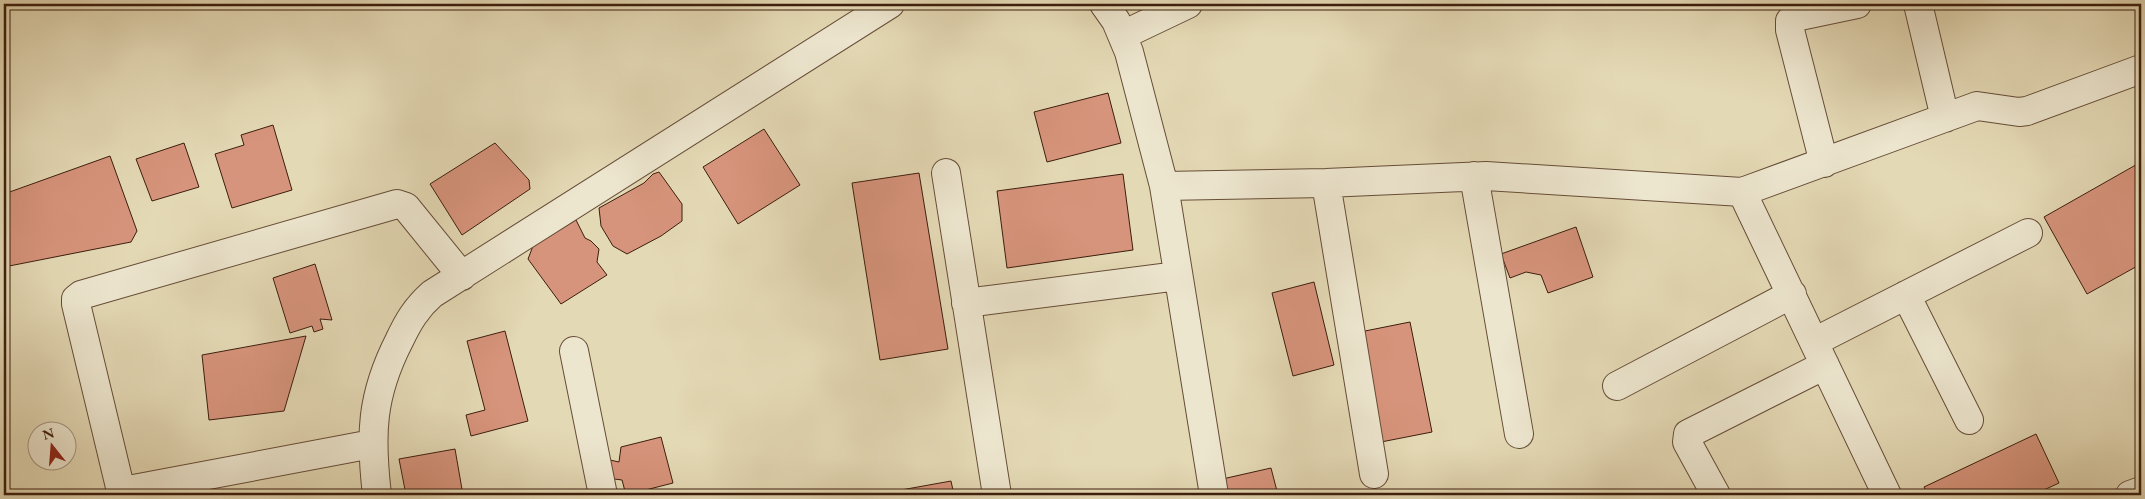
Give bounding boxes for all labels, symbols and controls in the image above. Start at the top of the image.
north arrow [28,422,78,472]
text: N [40,423,57,444]

